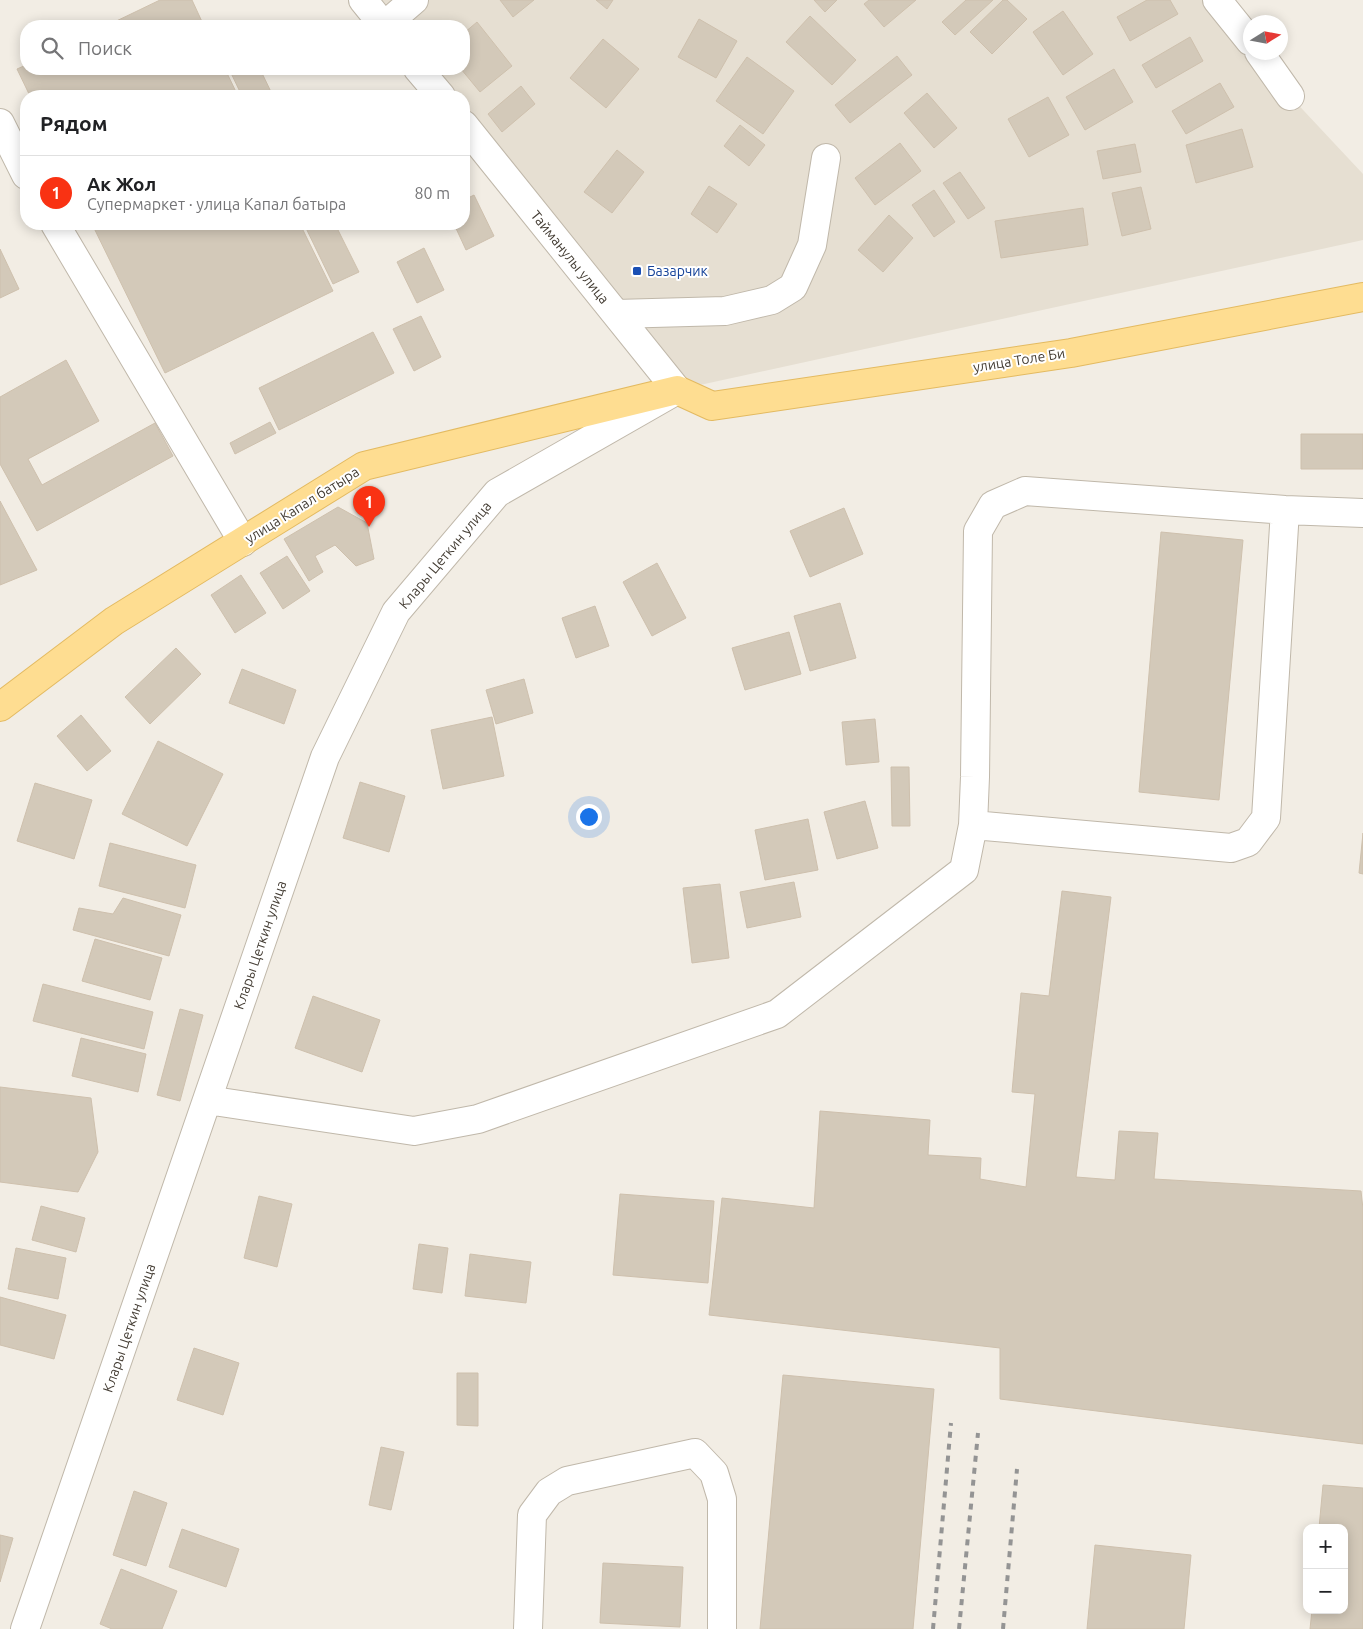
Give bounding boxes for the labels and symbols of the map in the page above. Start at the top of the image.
north arrow [1243,15,1288,60]
street label: Тайманулы улица [528,207,612,307]
place label: Базарчик [647,263,708,279]
marker: Базарчик [631,265,643,277]
street label: улица Толе Би [972,345,1066,375]
street label: улица Капал батыра [242,463,362,547]
pin: 1 [353,486,385,527]
street label: Клары Цеткин улица [395,498,495,612]
your location [576,804,602,830]
street label: Клары Цеткин улица [230,879,290,1011]
street label: Клары Цеткин улица [99,1262,159,1394]

